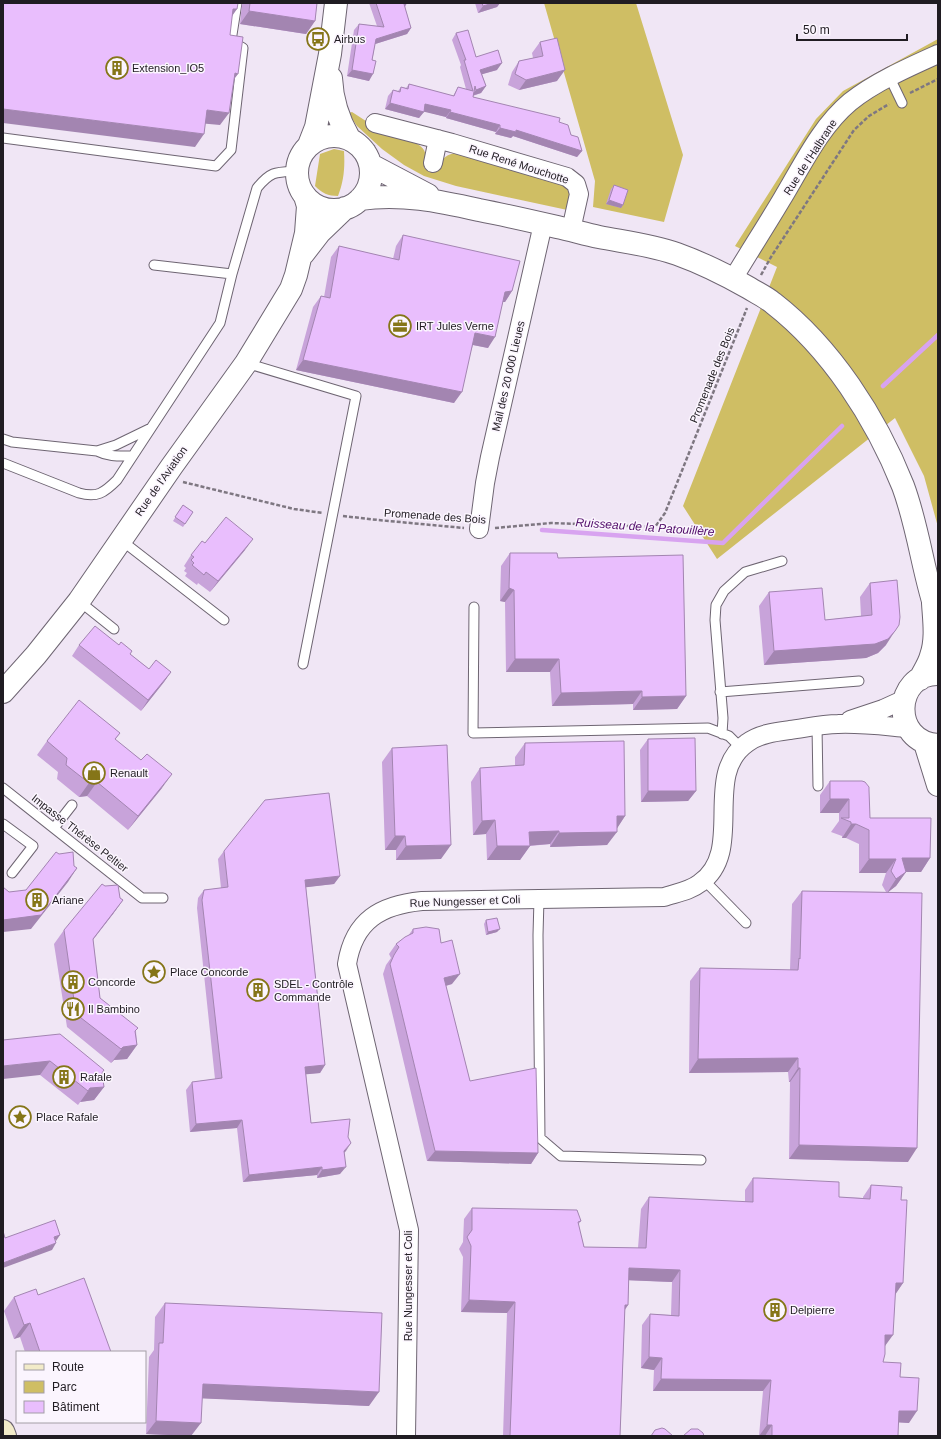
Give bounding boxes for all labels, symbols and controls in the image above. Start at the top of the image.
scale bar [797,16,907,42]
text: 50 m [803,23,830,37]
bus stop icon: Airbus [305,26,331,52]
place label: Airbus [334,33,366,45]
building icon: Extension_IO5 [104,55,130,81]
place label: Extension_IO5 [132,62,204,74]
street label: Rue de l'Halbrane [781,117,839,197]
street label: Rue René Mouchotte [468,142,570,186]
office icon: IRT Jules Verne [387,313,413,339]
street label: Mail des 20 000 Lieues [489,319,527,432]
place label: IRT Jules Verne [416,320,494,332]
street label: Promenade des Bois [687,325,737,425]
street label: Rue de l'Aviation [133,444,189,518]
street label: Promenade des Bois [384,506,487,526]
water label: Ruisseau de la Patouillère [575,515,715,539]
shop icon: Renault [81,760,107,786]
place label: Renault [110,767,148,779]
street label: Impasse Thérèse Peltier [29,792,131,875]
building icon: Ariane [24,887,50,913]
street label: Rue Nungesser et Coli [409,893,521,909]
place label: Ariane [52,894,84,906]
place icon: Place Concorde [141,959,167,985]
place label: Place Concorde [170,966,248,978]
building icon: Concorde [60,969,86,995]
place label: Concorde [88,976,136,988]
building icon: SDEL - Contrôle Commande [245,977,271,1003]
place label: SDEL - Contrôle Commande [274,978,354,1003]
restaurant icon: Il Bambino [60,996,86,1022]
place label: Il Bambino [88,1003,140,1015]
building icon: Rafale [51,1064,77,1090]
place label: Rafale [80,1071,112,1083]
place icon: Place Rafale [7,1104,33,1130]
place label: Place Rafale [36,1111,98,1123]
street label: Rue Nungesser et Coli [402,1231,414,1341]
building icon: Delpierre [762,1297,788,1323]
place label: Delpierre [790,1304,835,1316]
legend [16,1351,146,1423]
text: Route [52,1360,84,1374]
text: Parc [52,1380,77,1394]
text: Bâtiment [52,1400,100,1414]

